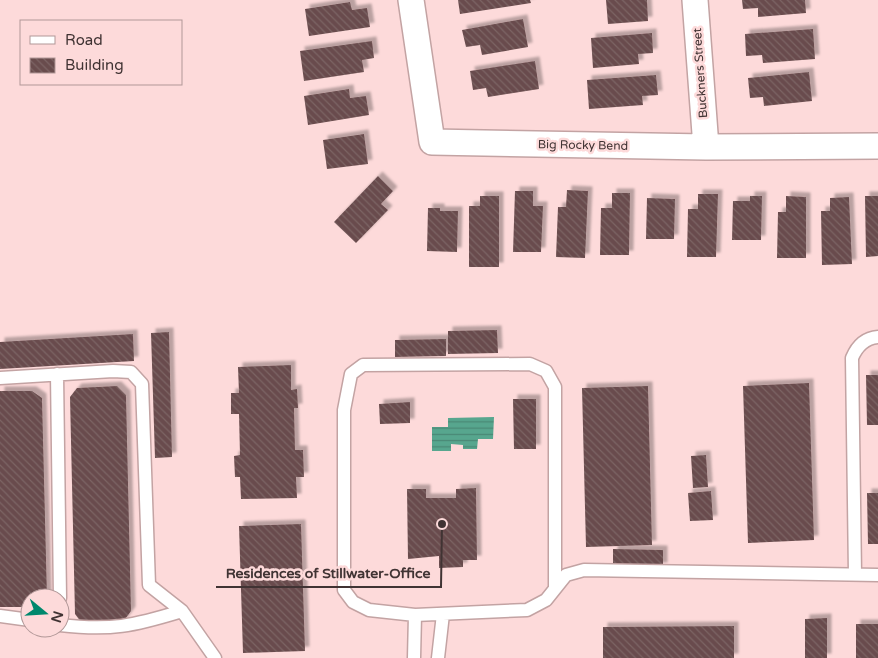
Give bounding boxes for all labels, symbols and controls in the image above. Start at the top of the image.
legend [20,20,182,85]
street label: Buckners Street [690,27,710,119]
text: Road [65,31,103,49]
text: Building [65,56,124,74]
street label: Big Rocky Bend [538,137,628,153]
callout: Residences of Stillwater-Office [216,558,441,587]
text: Residences of Stillwater-Office [226,565,430,582]
north arrow [20,588,70,638]
text: N [47,609,67,625]

